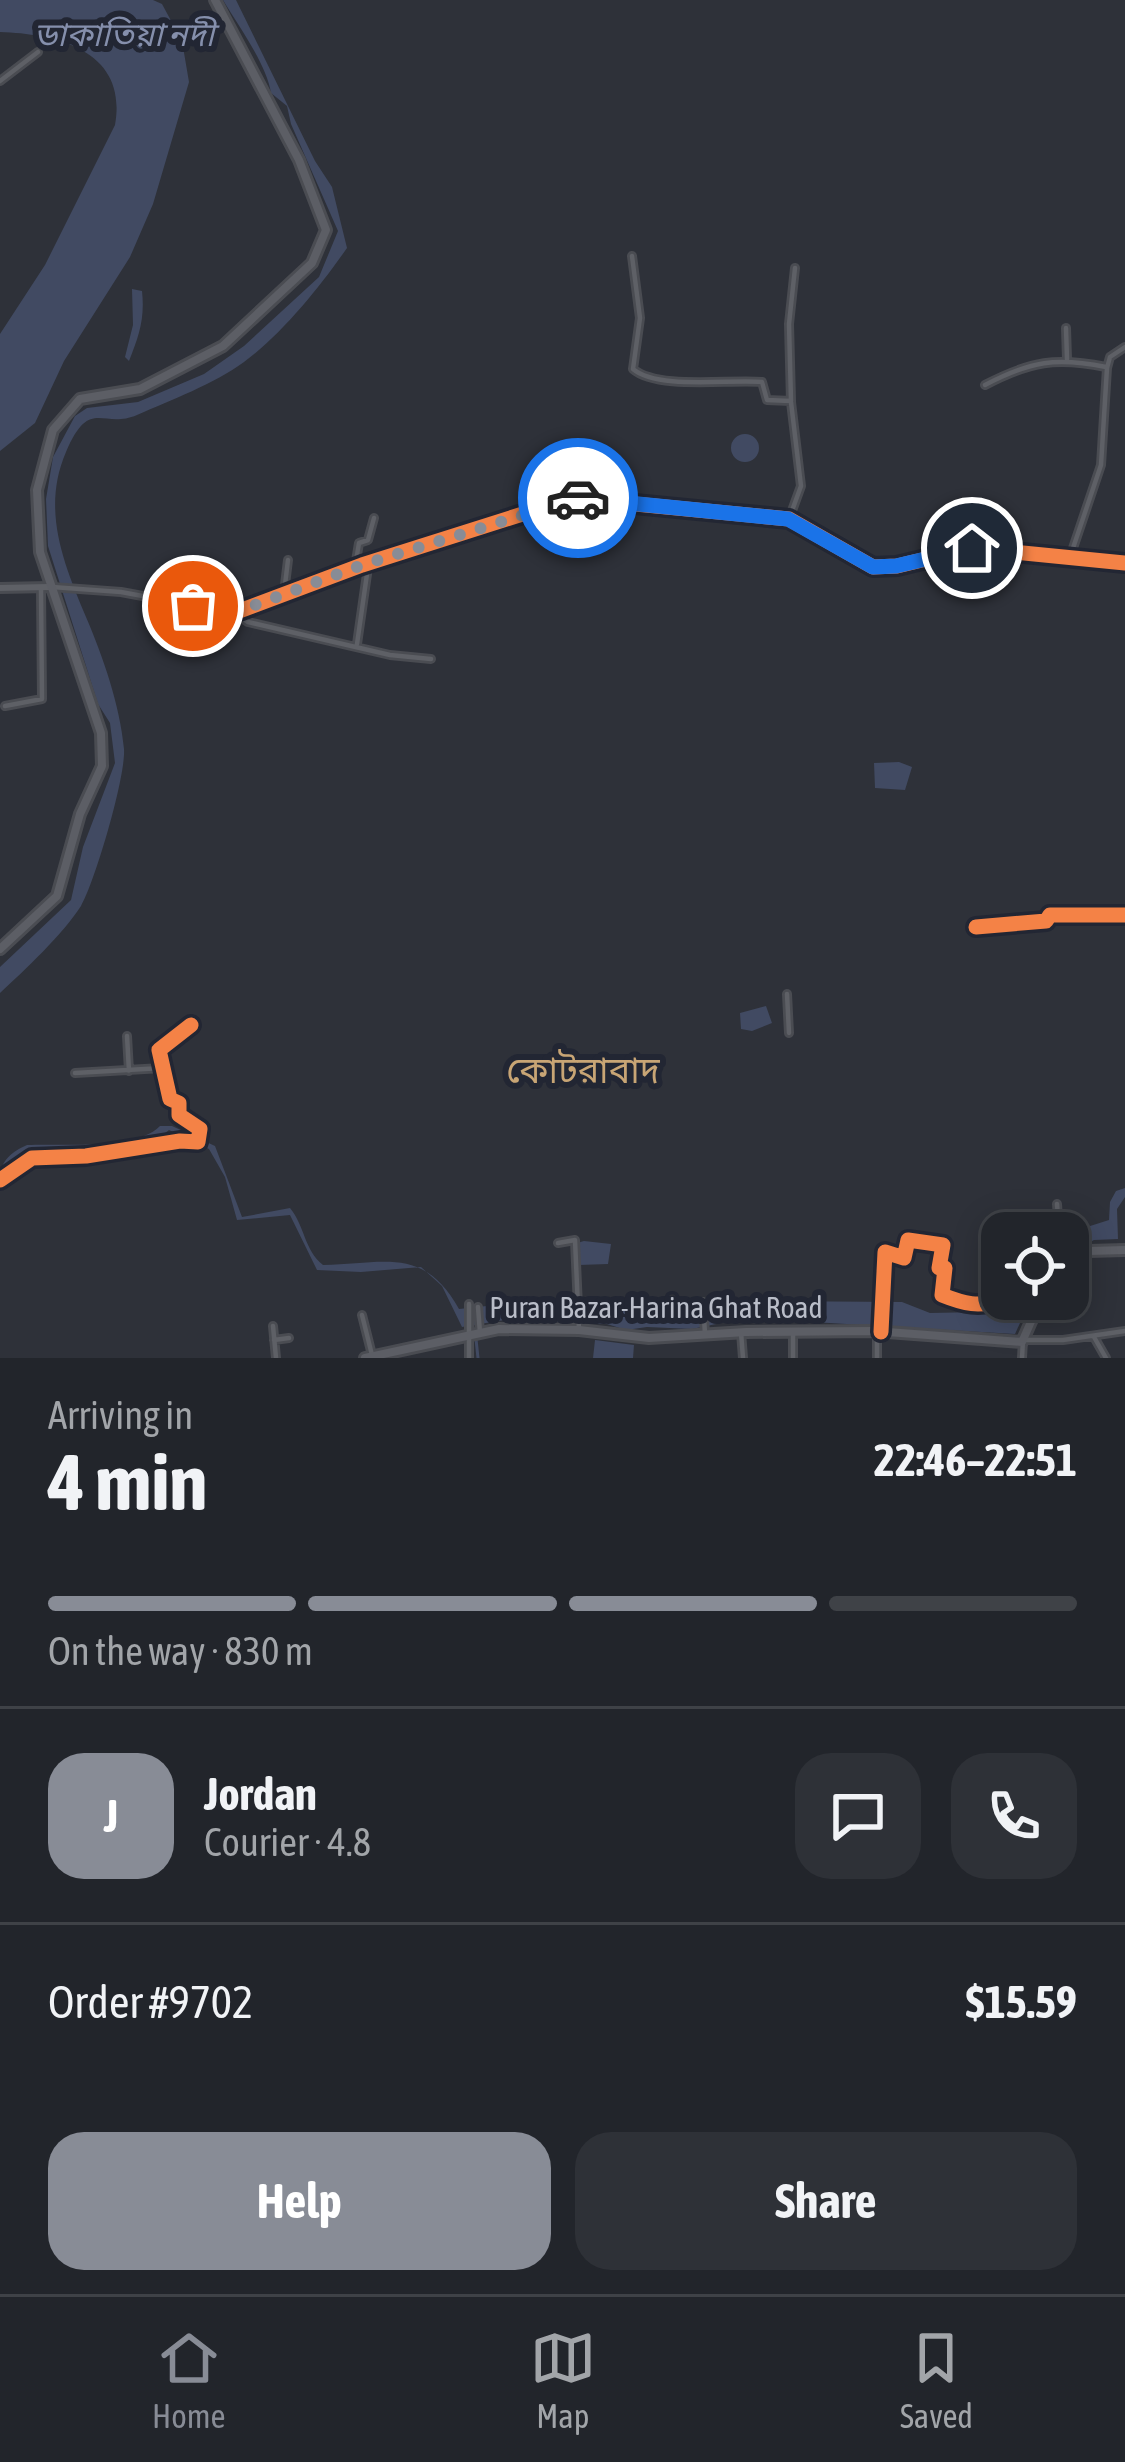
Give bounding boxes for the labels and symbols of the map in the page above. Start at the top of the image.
water label: ডাকাতিয়া নদী [34,15,221,53]
courier [518,438,638,558]
pin [921,497,1023,599]
pin [142,555,244,657]
district label: কোটরাবাদ [506,1049,661,1091]
street label: Puran Bazar-Harina Ghat Road [489,1290,823,1324]

